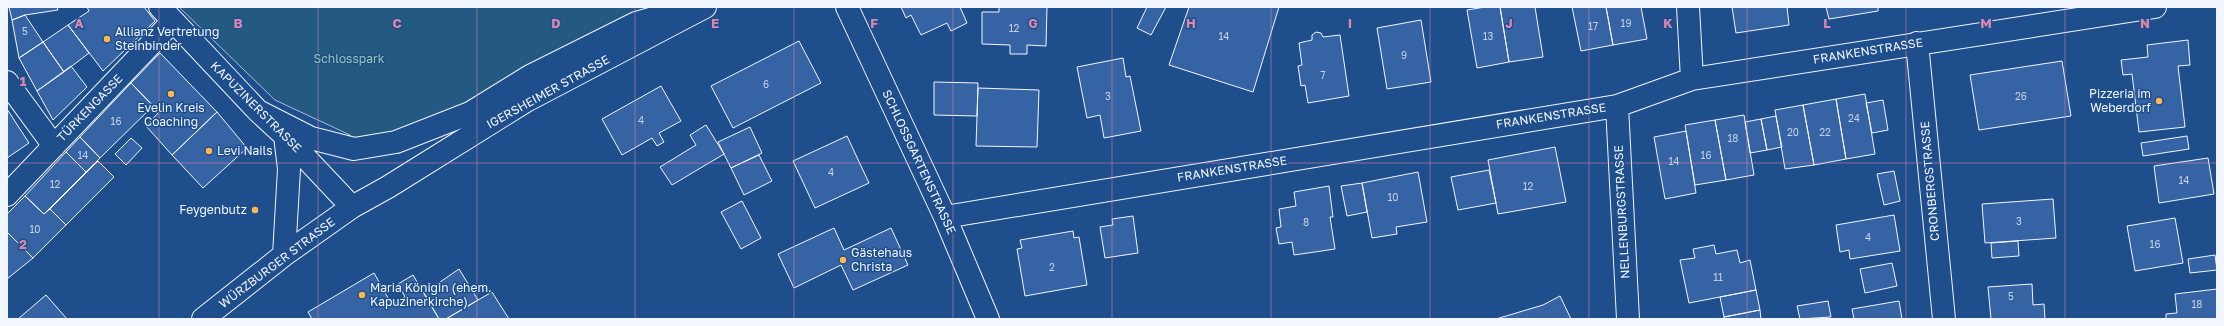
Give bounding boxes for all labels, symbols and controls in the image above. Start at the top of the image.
text: A [74,15,84,31]
text: B [233,15,243,31]
text: C [392,15,402,31]
text: D [551,15,561,31]
text: E [711,15,719,31]
text: F [870,15,878,31]
text: G [1028,15,1038,31]
text: H [1186,15,1196,31]
text: I [1348,15,1352,31]
text: J [1505,15,1513,31]
text: K [1663,15,1673,31]
text: L [1823,15,1831,31]
text: M [1980,15,1992,31]
text: N [2140,15,2150,31]
house number: 19 [1621,17,1631,29]
house number: 17 [1588,20,1598,32]
house number: 12 [1009,22,1020,34]
place label: Allianz Vertretung Steinbinder [115,24,219,53]
house number: 5 [22,25,28,37]
house number: 14 [1219,30,1229,42]
house number: 13 [1483,30,1493,42]
marker: Allianz Vertretung Steinbinder [102,34,112,44]
street label: FRANKENSTRASSE [1812,34,1924,67]
house number: 9 [1401,49,1407,61]
park label: Schlosspark [314,51,385,66]
street label: IGERSHEIMER STRASSE [484,52,612,132]
street label: KAPUZINERSTRASSE [208,58,305,155]
house number: 7 [1320,69,1326,81]
street label: TÜRKENGASSE [54,71,126,144]
text: 1 [20,73,27,89]
house number: 6 [763,78,769,90]
place label: Pizzeria im Weberdorf [2089,86,2152,115]
street label: SCHLOSSGARTENSTRASSE [879,87,960,236]
marker: Evelin Kreis Coaching [166,89,176,99]
house number: 3 [1105,90,1111,102]
house number: 26 [2015,90,2027,102]
marker: Pizzeria im Weberdorf [2154,96,2164,106]
street label: FRANKENSTRASSE [1495,99,1607,132]
place label: Evelin Kreis Coaching [137,100,205,129]
house number: 24 [1848,112,1860,124]
house number: 4 [638,114,644,126]
house number: 16 [111,115,121,127]
street label: CRONBERGSTRASSE [1917,121,1942,242]
house number: 20 [1787,126,1799,138]
house number: 22 [1819,126,1831,138]
house number: 18 [1728,132,1738,144]
place label: Levi Nails [217,143,273,158]
street label: NELLENBURGSTRASSE [1611,145,1632,279]
marker: Levi Nails [204,146,214,156]
house number: 14 [78,149,88,161]
house number: 16 [1701,149,1711,161]
street label: FRANKENSTRASSE [1176,152,1288,185]
house number: 14 [1669,155,1679,167]
house number: 4 [828,166,834,178]
house number: 14 [2179,174,2189,186]
house number: 12 [50,178,61,190]
house number: 12 [1523,180,1534,192]
house number: 10 [1387,191,1399,203]
place label: Feygenbutz [179,202,247,217]
marker: Feygenbutz [250,205,260,215]
street label: WÜRZBURGER STRASSE [216,214,338,311]
house number: 3 [2016,215,2022,227]
house number: 8 [1303,216,1309,228]
house number: 10 [29,223,41,235]
house number: 4 [1865,231,1871,243]
text: 2 [19,236,27,252]
house number: 16 [2150,238,2160,250]
place label: Gästehaus Christa [851,245,912,274]
marker: Gästehaus Christa [838,255,848,265]
house number: 2 [1049,261,1055,273]
house number: 11 [1713,271,1723,283]
place label: Maria Königin (ehem. Kapuzinerkirche) [370,280,492,309]
marker: Maria Königin (ehem. Kapuzinerkirche) [357,290,367,300]
house number: 5 [2008,290,2014,302]
house number: 18 [2192,298,2202,310]

